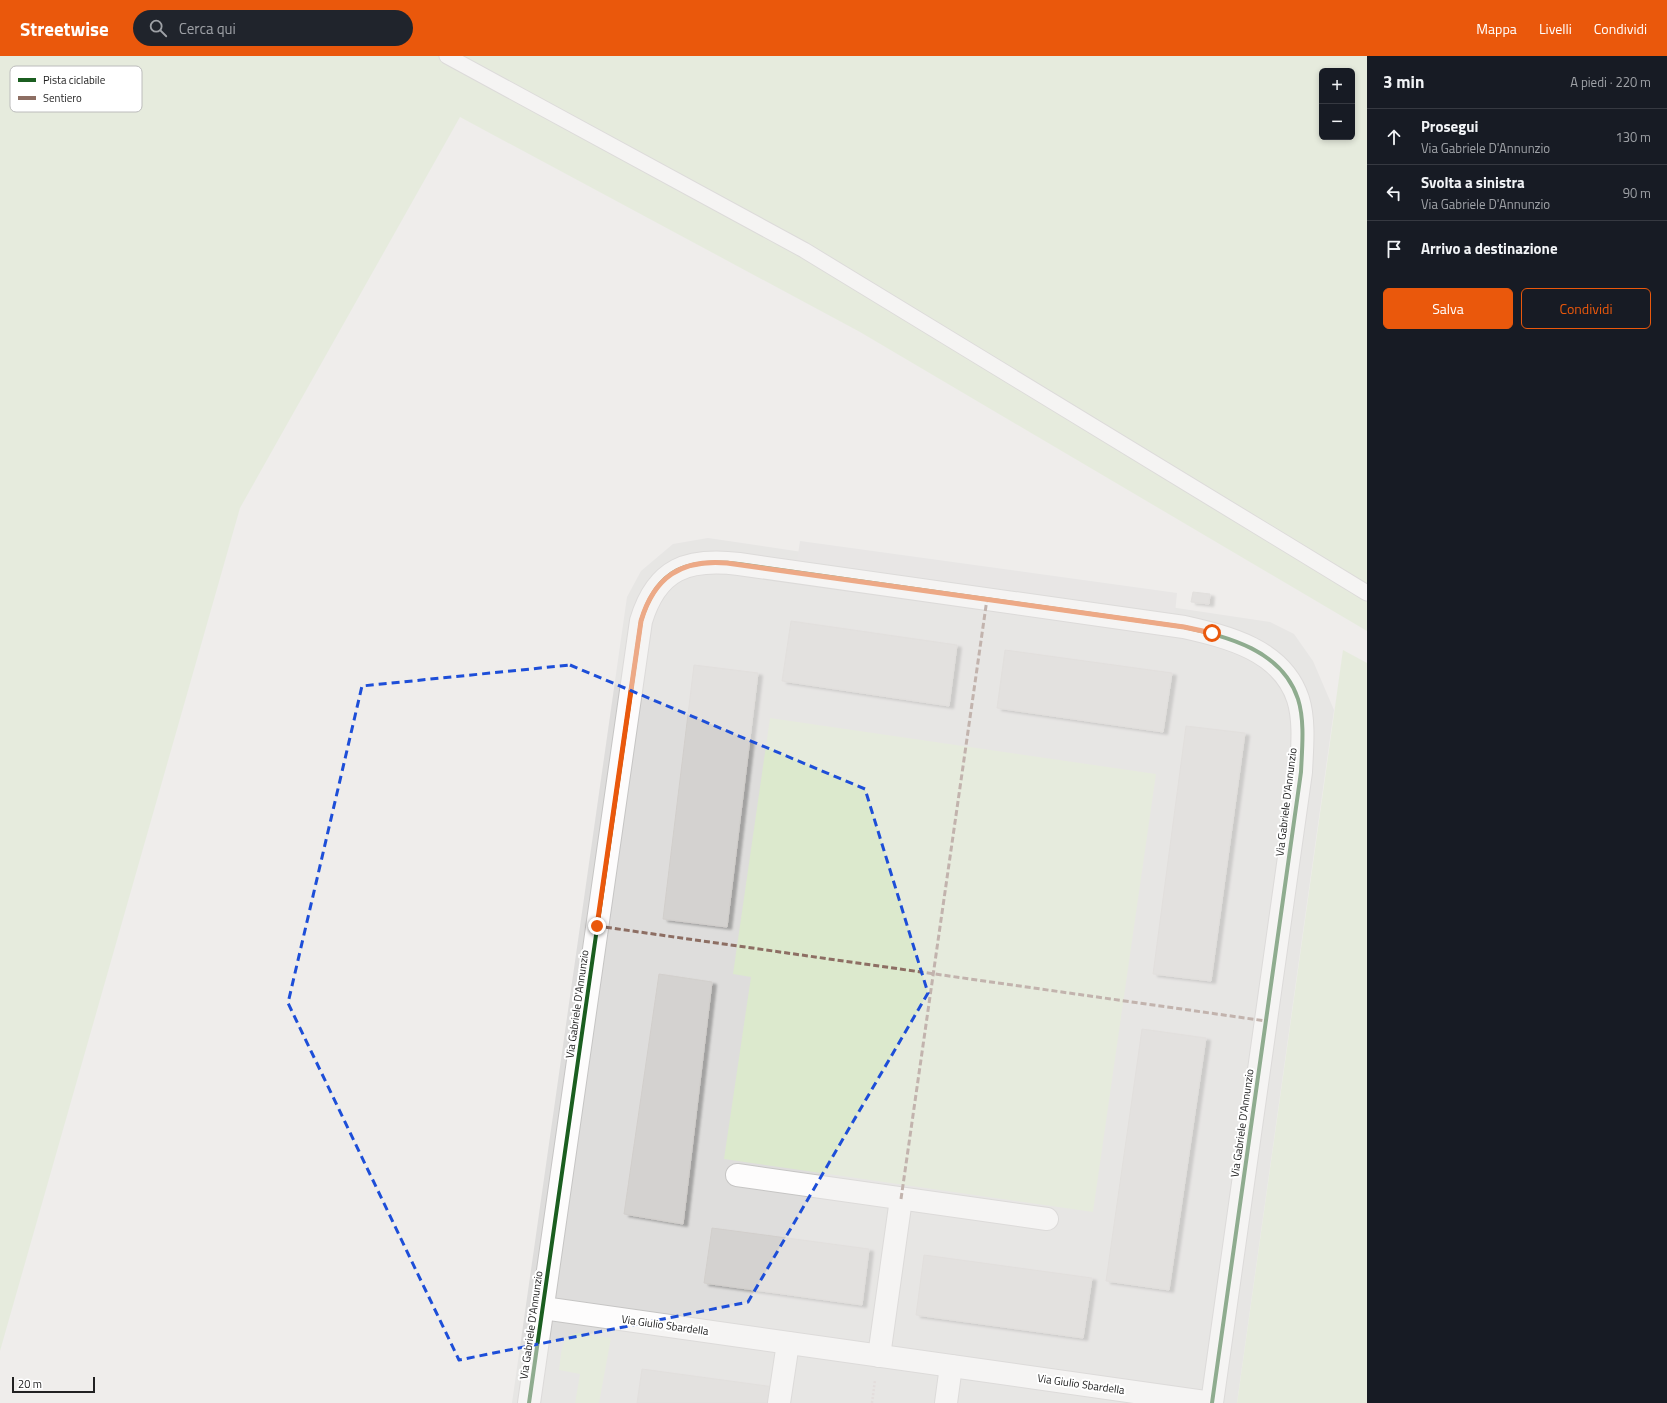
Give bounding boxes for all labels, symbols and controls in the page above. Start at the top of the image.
search box [133,10,413,46]
text: Streetwise [20,14,109,43]
icon: search [147,17,169,39]
text: Cerca qui [179,17,236,40]
text: Mappa [1476,18,1517,39]
text: Livelli [1539,18,1572,39]
text: Condividi [1594,18,1647,39]
legend [10,66,142,112]
map controls [1319,68,1355,140]
button: + [1319,68,1355,104]
text: 3 min [1383,69,1424,95]
text: Pista ciclabile [43,72,106,88]
text: A piedi · 220 m [1570,72,1651,92]
text: Sentiero [43,90,82,106]
button: − [1319,104,1355,140]
text: Prosegui [1421,115,1478,138]
icon: ahead [1383,126,1405,148]
text: 130 m [1615,127,1651,147]
text: Via Gabriele D'Annunzio [1421,138,1550,158]
text: Svolta a sinistra [1421,171,1525,194]
icon: left [1383,182,1405,204]
text: 90 m [1623,183,1651,203]
text: Via Gabriele D'Annunzio [1421,194,1550,214]
text: Arrivo a destinazione [1421,237,1558,260]
icon: arrive [1383,238,1405,260]
button: Salva [1383,288,1513,329]
button: Condividi [1521,288,1651,329]
route start [1203,624,1221,642]
street label: Via Gabriele D'Annunzio [1271,747,1301,857]
route end [588,917,606,935]
street label: Via Gabriele D'Annunzio [561,949,593,1059]
street label: Via Gabriele D'Annunzio [1226,1068,1258,1178]
street label: Via Gabriele D'Annunzio [515,1270,547,1380]
street label: Via Giulio Sbardella [620,1311,710,1339]
street label: Via Giulio Sbardella [1036,1370,1126,1398]
scale bar [12,1375,95,1394]
text: 20 m [18,1376,42,1392]

